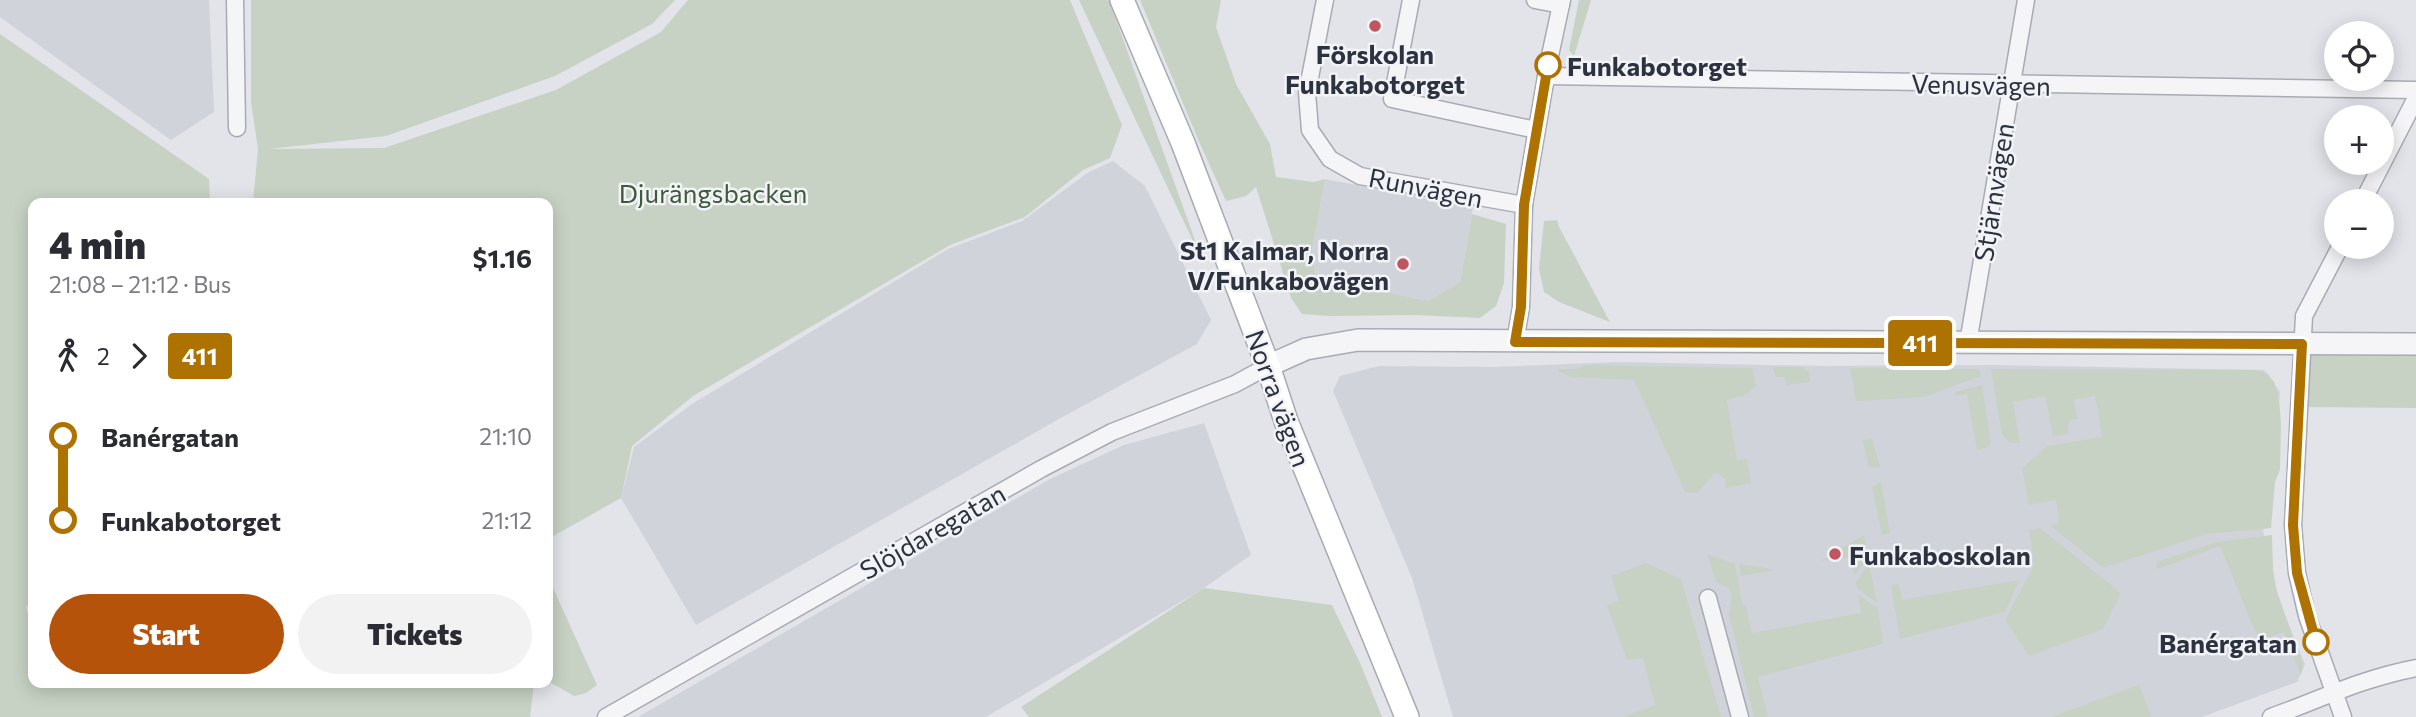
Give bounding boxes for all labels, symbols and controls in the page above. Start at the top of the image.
marker: Förskolan Funkabotorget [1367,18,1383,34]
map controls [2324,21,2394,259]
button: locate [2324,21,2394,91]
place label: Förskolan Funkabotorget [1285,38,1465,99]
place label: Funkabotorget [1567,50,1747,81]
marker: Funkabotorget [1535,52,1561,78]
street label: Venusvägen [1911,67,2051,101]
button: + [2324,105,2394,175]
street label: Stjärnvägen [1967,121,2019,263]
street label: Runvägen [1366,161,1486,213]
park label: Djurängsbacken [619,177,807,208]
button: − [2324,189,2394,259]
text: 4 min [49,220,146,267]
place label: St1 Kalmar, Norra V/Funkabovägen [1180,234,1389,295]
text: $1.16 [473,242,532,273]
marker: St1 Kalmar, Norra V/Funkabovägen [1395,256,1411,272]
text: 21:08 – 21:12 · Bus [49,270,231,298]
line badge: 411 [1880,320,1960,366]
street label: Norra vägen [1240,325,1318,471]
text: 411 [1902,328,1938,357]
icon: walk [49,337,87,375]
icon: forward [120,337,158,375]
text: 411 [182,341,218,370]
text: 2 [97,342,110,370]
text: Banérgatan [101,421,239,452]
text: 21:10 [479,422,532,450]
street label: Slöjdaregatan [854,477,1010,585]
text: Funkabotorget [101,505,281,536]
text: 21:12 [481,506,532,534]
place label: Funkaboskolan [1849,539,2031,570]
marker: Funkaboskolan [1827,546,1843,562]
button: Start [49,594,284,674]
button: Tickets [298,594,532,674]
place label: Banérgatan [2159,627,2297,658]
marker: Banérgatan [2303,629,2329,655]

